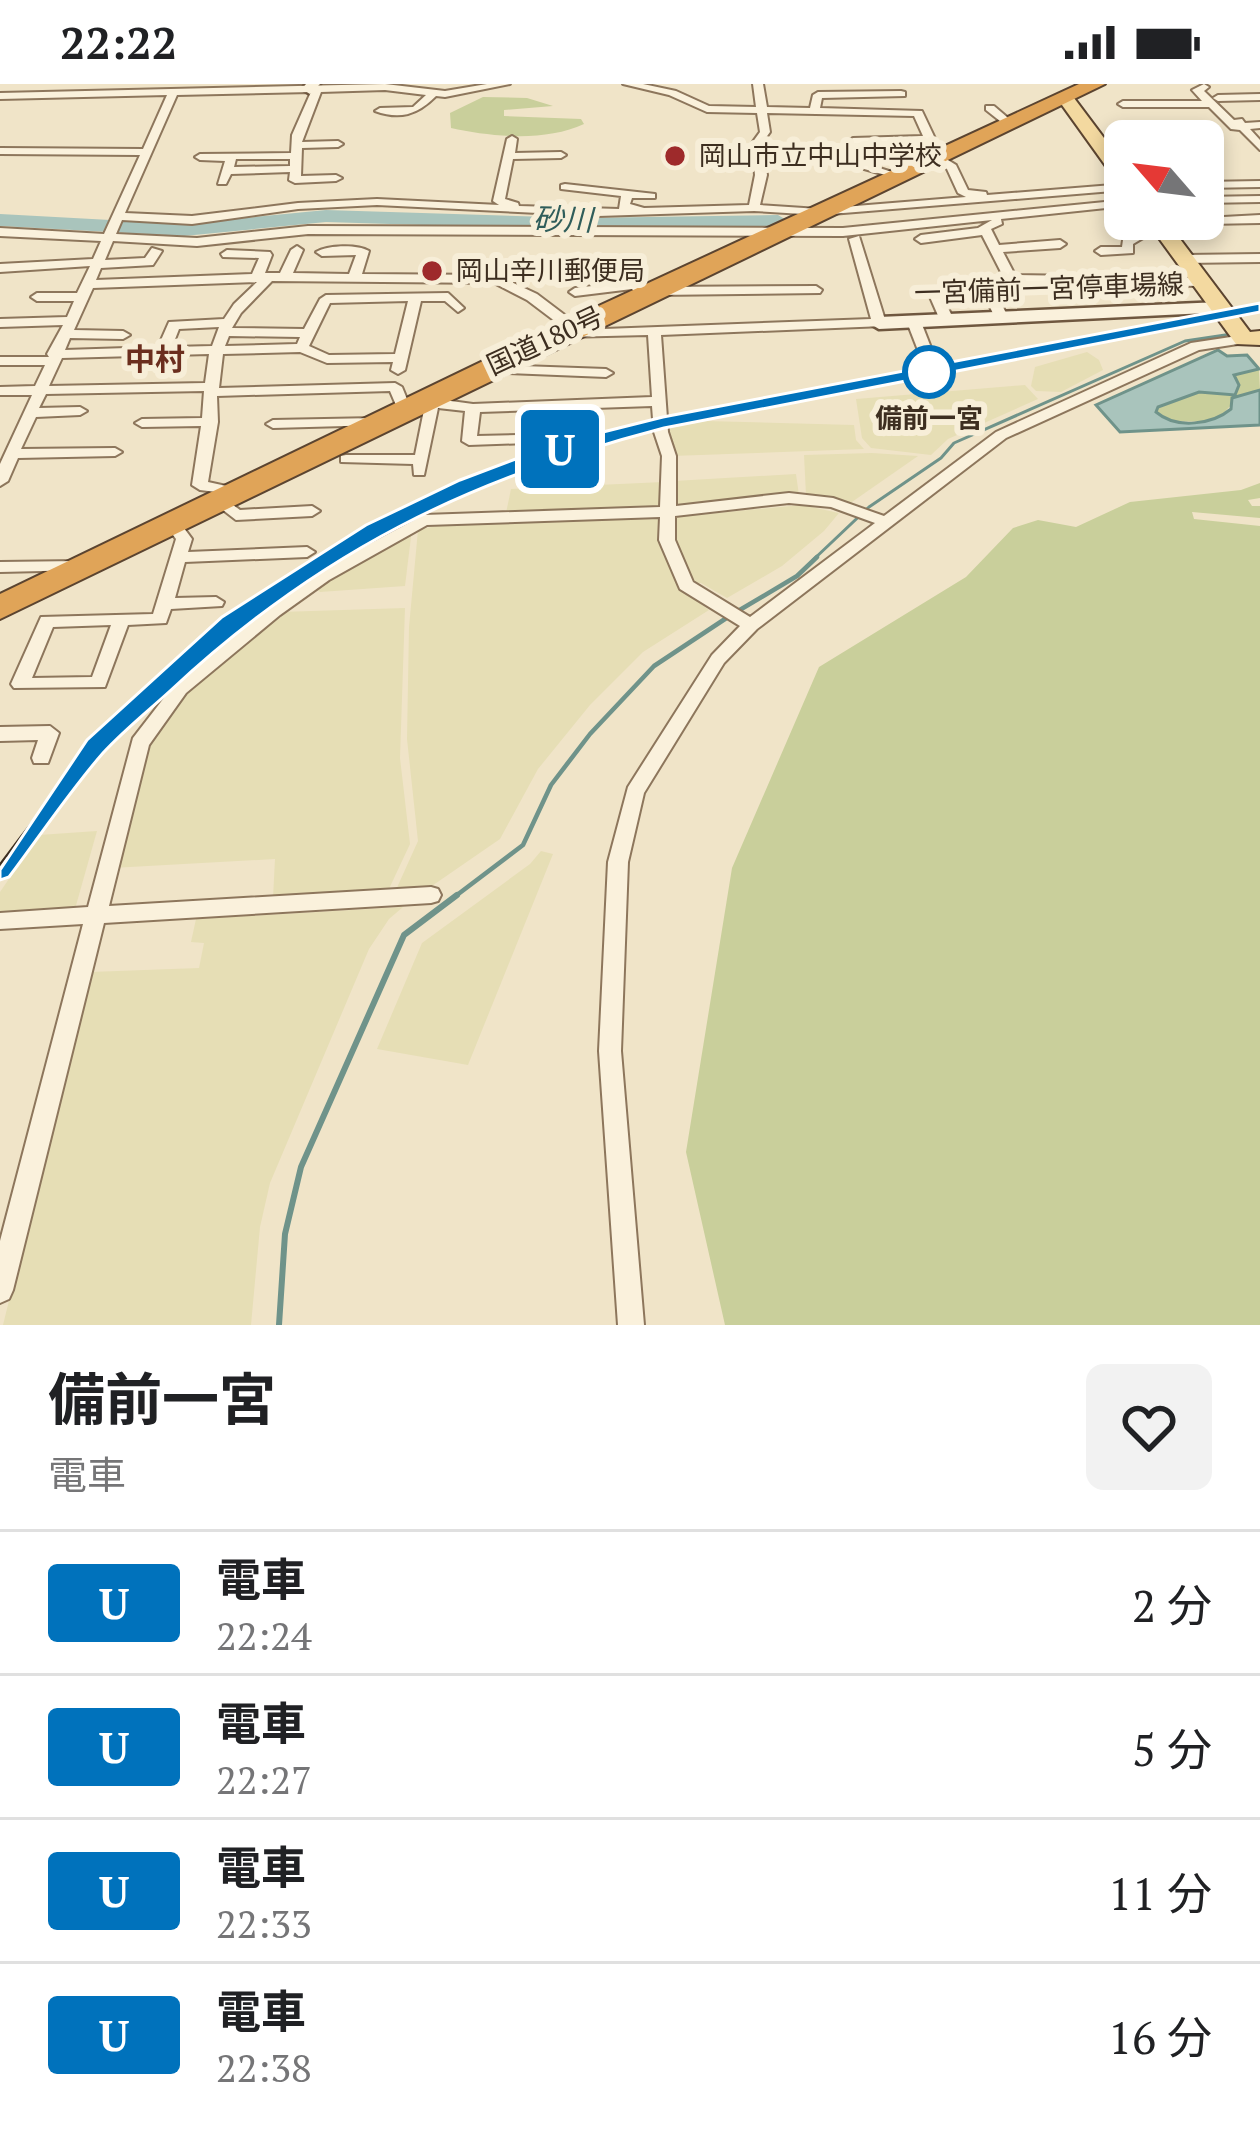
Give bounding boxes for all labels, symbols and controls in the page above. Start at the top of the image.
text: 22:22 [60,12,177,72]
north arrow [1104,120,1224,240]
map controls [1104,120,1224,240]
place label: 岡山市立中山中学校 [699,137,942,173]
marker: 岡山市立中山中学校 [662,143,688,169]
water label: 砂川 [533,198,596,240]
place label: 岡山辛川郵便局 [456,252,645,288]
marker: 岡山辛川郵便局 [419,258,445,284]
street label: 一宮備前一宮停車場線 [913,265,1185,311]
street label: 国道180号 [481,298,608,383]
district label: 中村 [125,339,185,379]
marker: 備前一宮 [904,347,954,397]
place label: 備前一宮 [875,400,983,436]
line badge: U [521,410,599,488]
text: U [545,421,575,477]
text: 備前一宮 [48,1361,276,1436]
button: heart [1086,1364,1212,1490]
text: 電車 [48,1448,126,1500]
text: 電車 [216,1549,306,1609]
text: U [99,1575,129,1631]
text: 2 分 [1132,1575,1212,1635]
text: 22:24 [216,1609,312,1661]
text: 電車 [216,1693,306,1753]
text: U [99,1719,129,1775]
text: 5 分 [1132,1719,1212,1779]
text: 22:27 [216,1753,312,1805]
text: 電車 [216,1837,306,1897]
text: U [99,1863,129,1919]
text: 11 分 [1108,1863,1212,1923]
text: 22:33 [216,1897,312,1949]
text: 電車 [216,1981,306,2041]
text: U [99,2007,129,2063]
text: 16 分 [1108,2007,1212,2067]
text: 22:38 [216,2041,312,2093]

